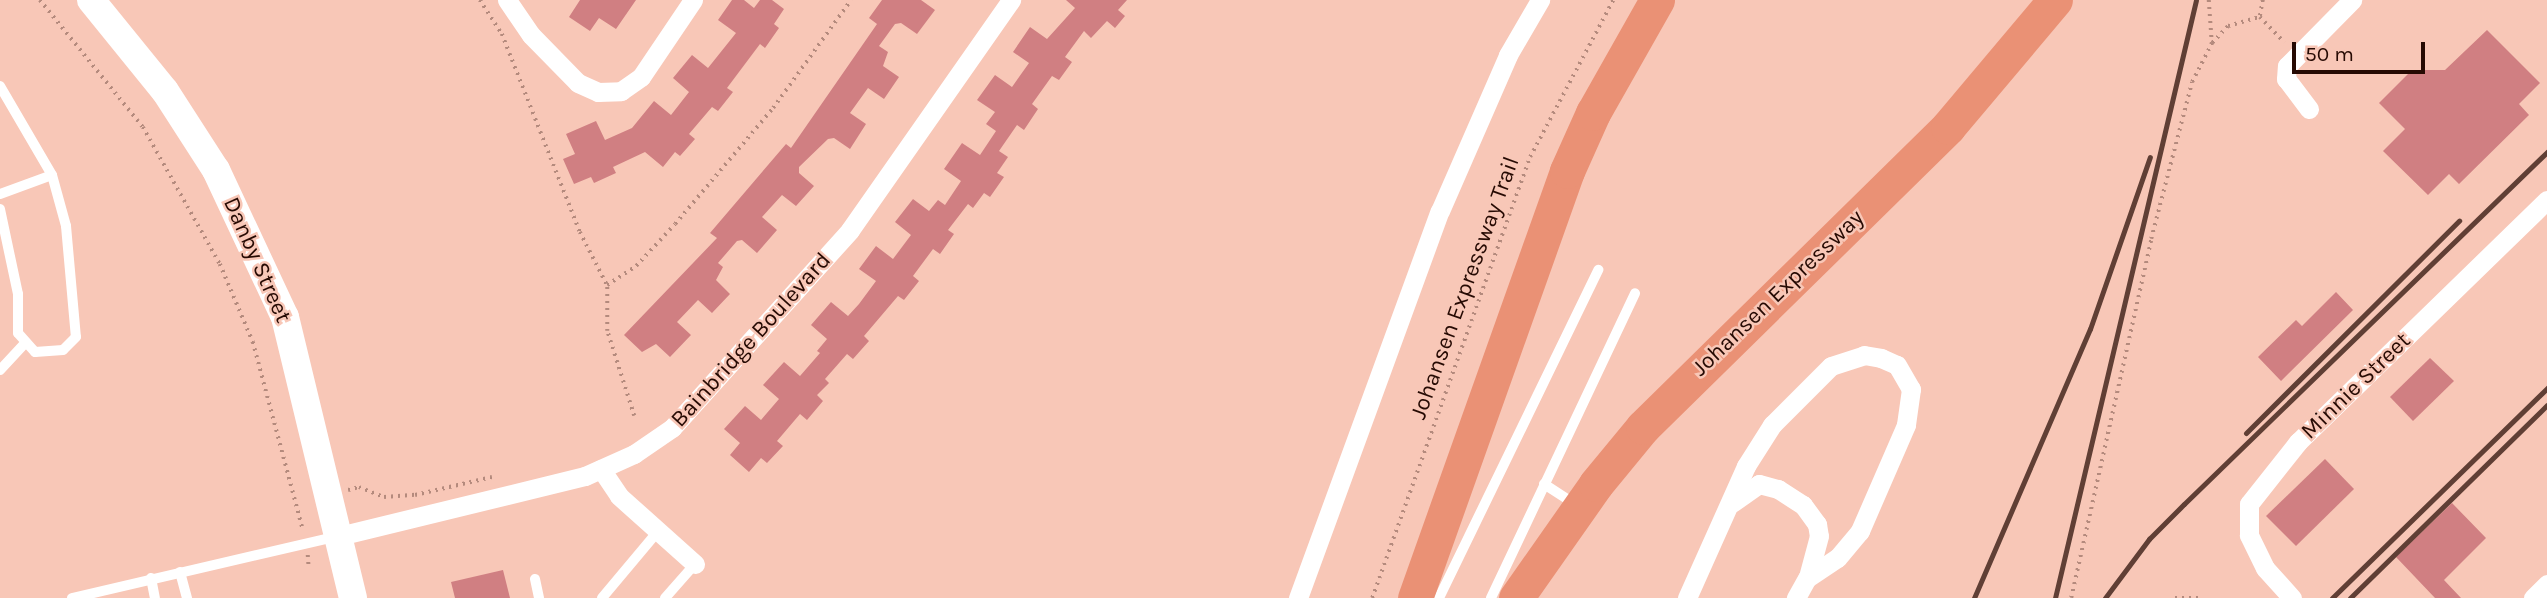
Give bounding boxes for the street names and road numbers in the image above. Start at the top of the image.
street label: Johansen Expressway Trail [1405,153,1525,423]
street label: Danby Street [217,193,297,327]
street label: Johansen Expressway [1686,204,1870,382]
street label: Bainbridge Boulevard [665,247,837,433]
street label: Minnie Street [2296,327,2416,445]

